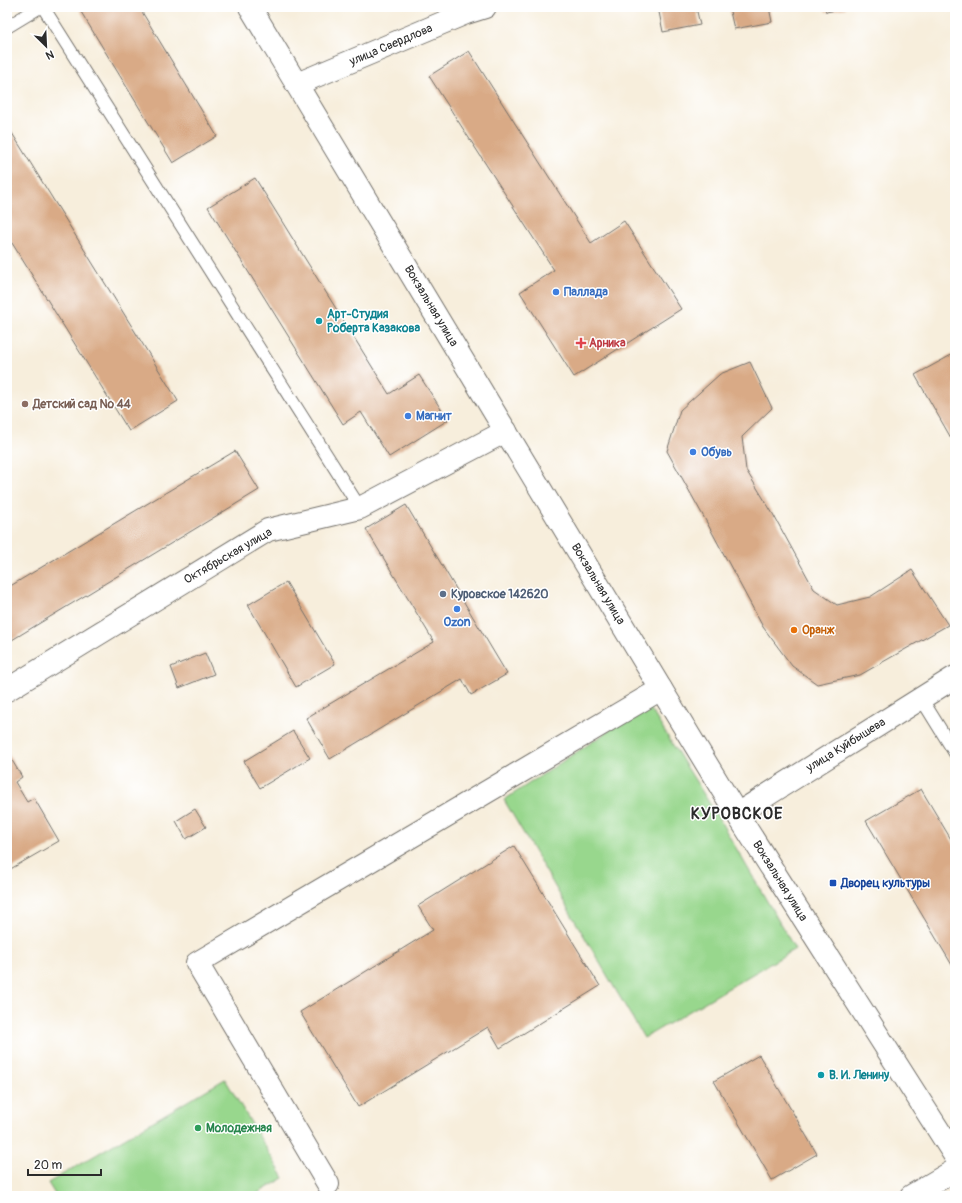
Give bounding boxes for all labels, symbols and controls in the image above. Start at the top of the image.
street label: улица Свердлова [346,21,435,70]
north arrow [26,26,66,66]
text: N [43,47,56,62]
street label: Вокзальная улица [401,263,461,350]
place label: Паллада [564,285,608,300]
marker: Паллада [551,287,561,297]
place label: Арт-Студия Роберта Казакова [327,307,420,336]
marker: Арт-Студия Роберта Казакова [314,316,324,326]
place label: Арника [589,336,626,351]
marker: Арника [576,338,586,348]
place label: Детский сад № 44 [32,397,131,412]
marker: Детский сад № 44 [20,399,30,409]
place label: Магнит [416,409,453,424]
marker: Магнит [403,411,413,421]
place label: Обувь [701,445,733,460]
marker: Обувь [688,447,698,457]
street label: Октябрьская улица [181,524,275,587]
street label: Вокзальная улица [568,541,628,628]
place label: Куровское 142620 [451,587,549,602]
marker: Куровское 142620 [438,589,448,599]
marker: Ozon [452,604,462,614]
place label: Ozon [444,615,471,630]
place label: Оранж [802,623,835,638]
marker: Оранж [789,625,799,635]
street label: улица Куйбышева [803,714,889,776]
district label: КУРОВСКОЕ [691,804,783,824]
street label: Вокзальная улица [749,838,811,924]
place label: Дворец культуры [840,876,930,891]
marker: Дворец культуры [828,878,838,888]
place label: В. И. Ленину [829,1068,890,1083]
marker: В. И. Ленину [816,1070,826,1080]
place label: Молодежная [206,1121,272,1136]
marker: Молодежная [193,1123,203,1133]
scale bar [28,1151,101,1177]
text: 20 m [34,1158,63,1173]

